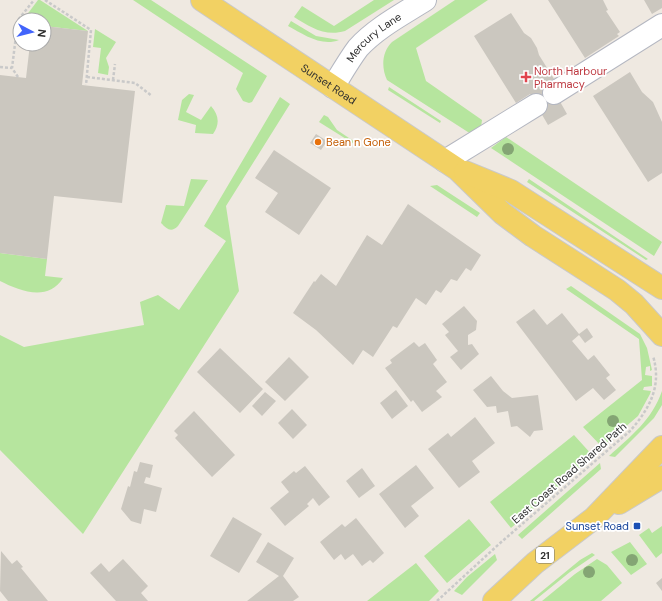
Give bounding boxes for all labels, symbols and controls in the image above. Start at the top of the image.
street label: Mercury Lane [343,9,404,65]
north arrow [12,12,52,52]
text: N [34,28,49,38]
street label: Sunset Road [298,61,359,107]
place label: North Harbour Pharmacy [534,64,607,91]
marker: North Harbour Pharmacy [521,72,531,82]
place label: Bean n Gone [326,135,391,149]
marker: Bean n Gone [313,137,323,147]
street label: East Coast Road Shared Path [509,419,629,527]
place label: Sunset Road [566,519,629,533]
marker: Sunset Road [632,521,642,531]
road number: 21 [536,547,554,563]

